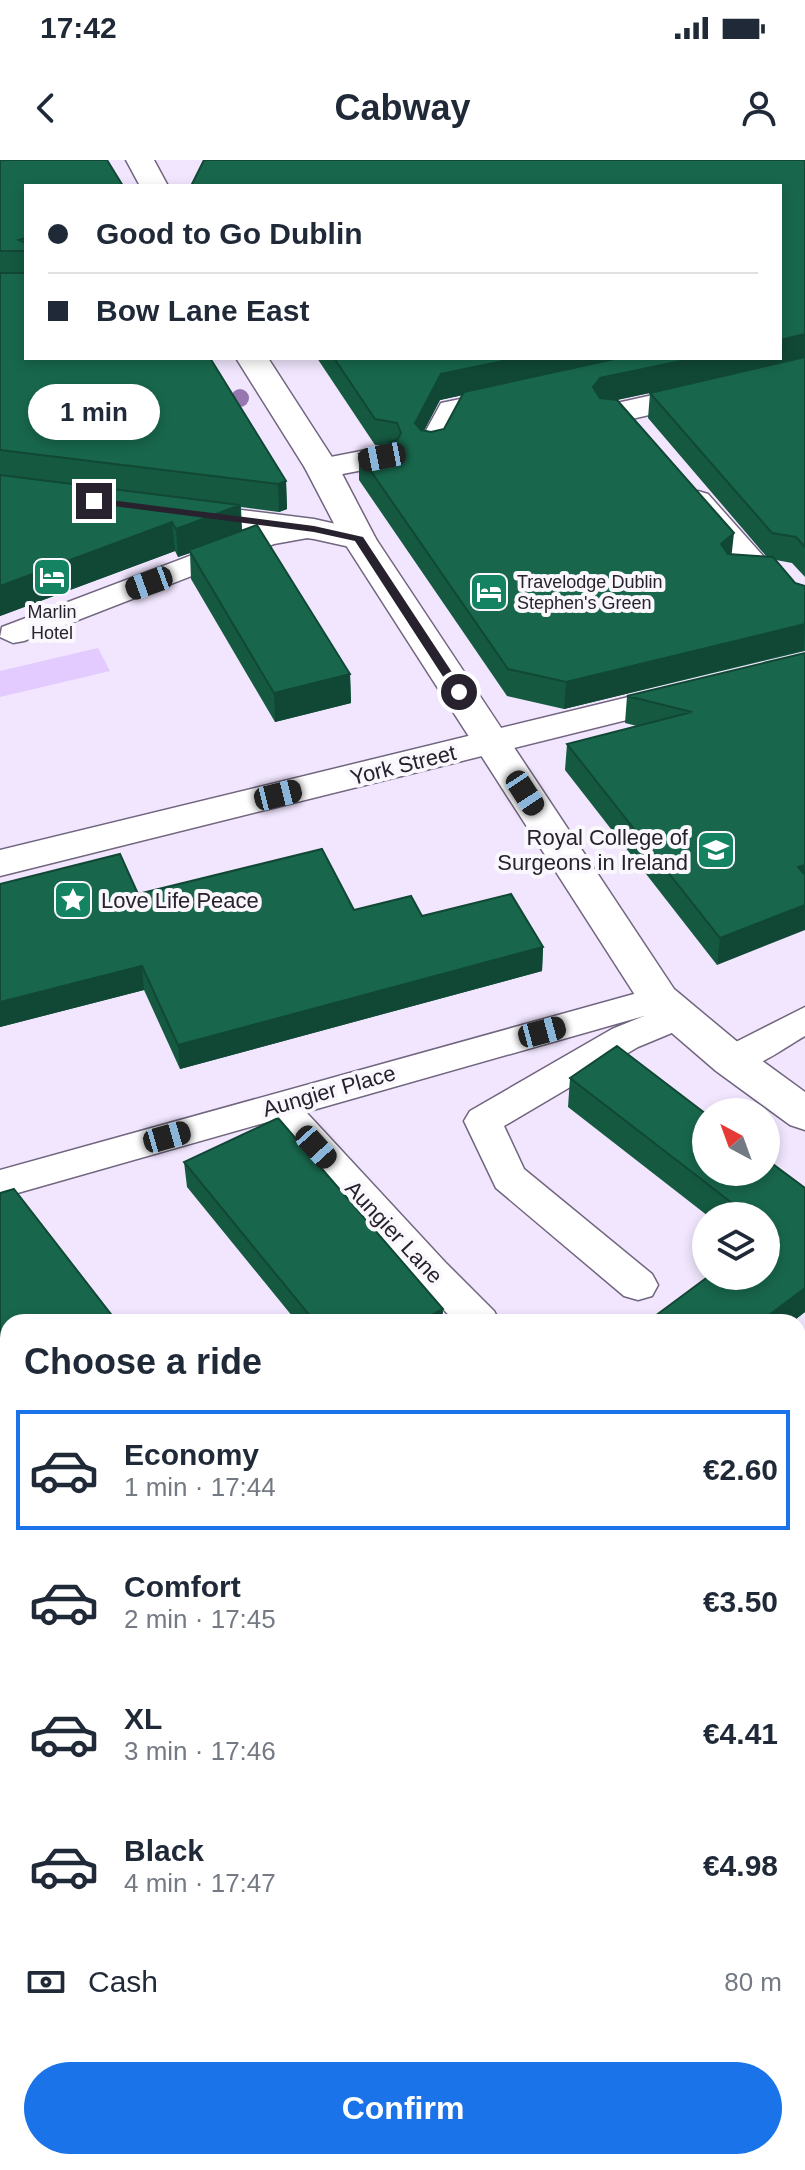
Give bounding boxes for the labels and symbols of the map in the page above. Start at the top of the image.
callout: 1 min [28,385,160,441]
car [356,441,408,473]
route end [76,483,112,519]
hotel icon: Marlin Hotel [31,556,73,598]
car [122,564,176,602]
hotel icon: Travelodge Dublin Stephen's Green [468,571,510,613]
place label: Travelodge Dublin Stephen's Green [517,572,662,613]
place label: Marlin Hotel [27,602,77,643]
route start [441,674,477,710]
street label: York Street [348,740,458,790]
car [502,766,548,820]
car [252,778,304,812]
place label: Royal College of Surgeons in Ireland [497,825,689,875]
school or university icon: Royal College of Surgeons in Ireland [695,829,737,871]
place icon: Love Life Peace [52,879,94,921]
place label: Love Life Peace [101,888,259,913]
car [516,1014,568,1050]
street label: Aungier Place [260,1060,398,1122]
north arrow [692,1098,780,1186]
car [141,1119,193,1155]
car [291,1121,341,1173]
street label: Aungier Lane [340,1176,448,1288]

